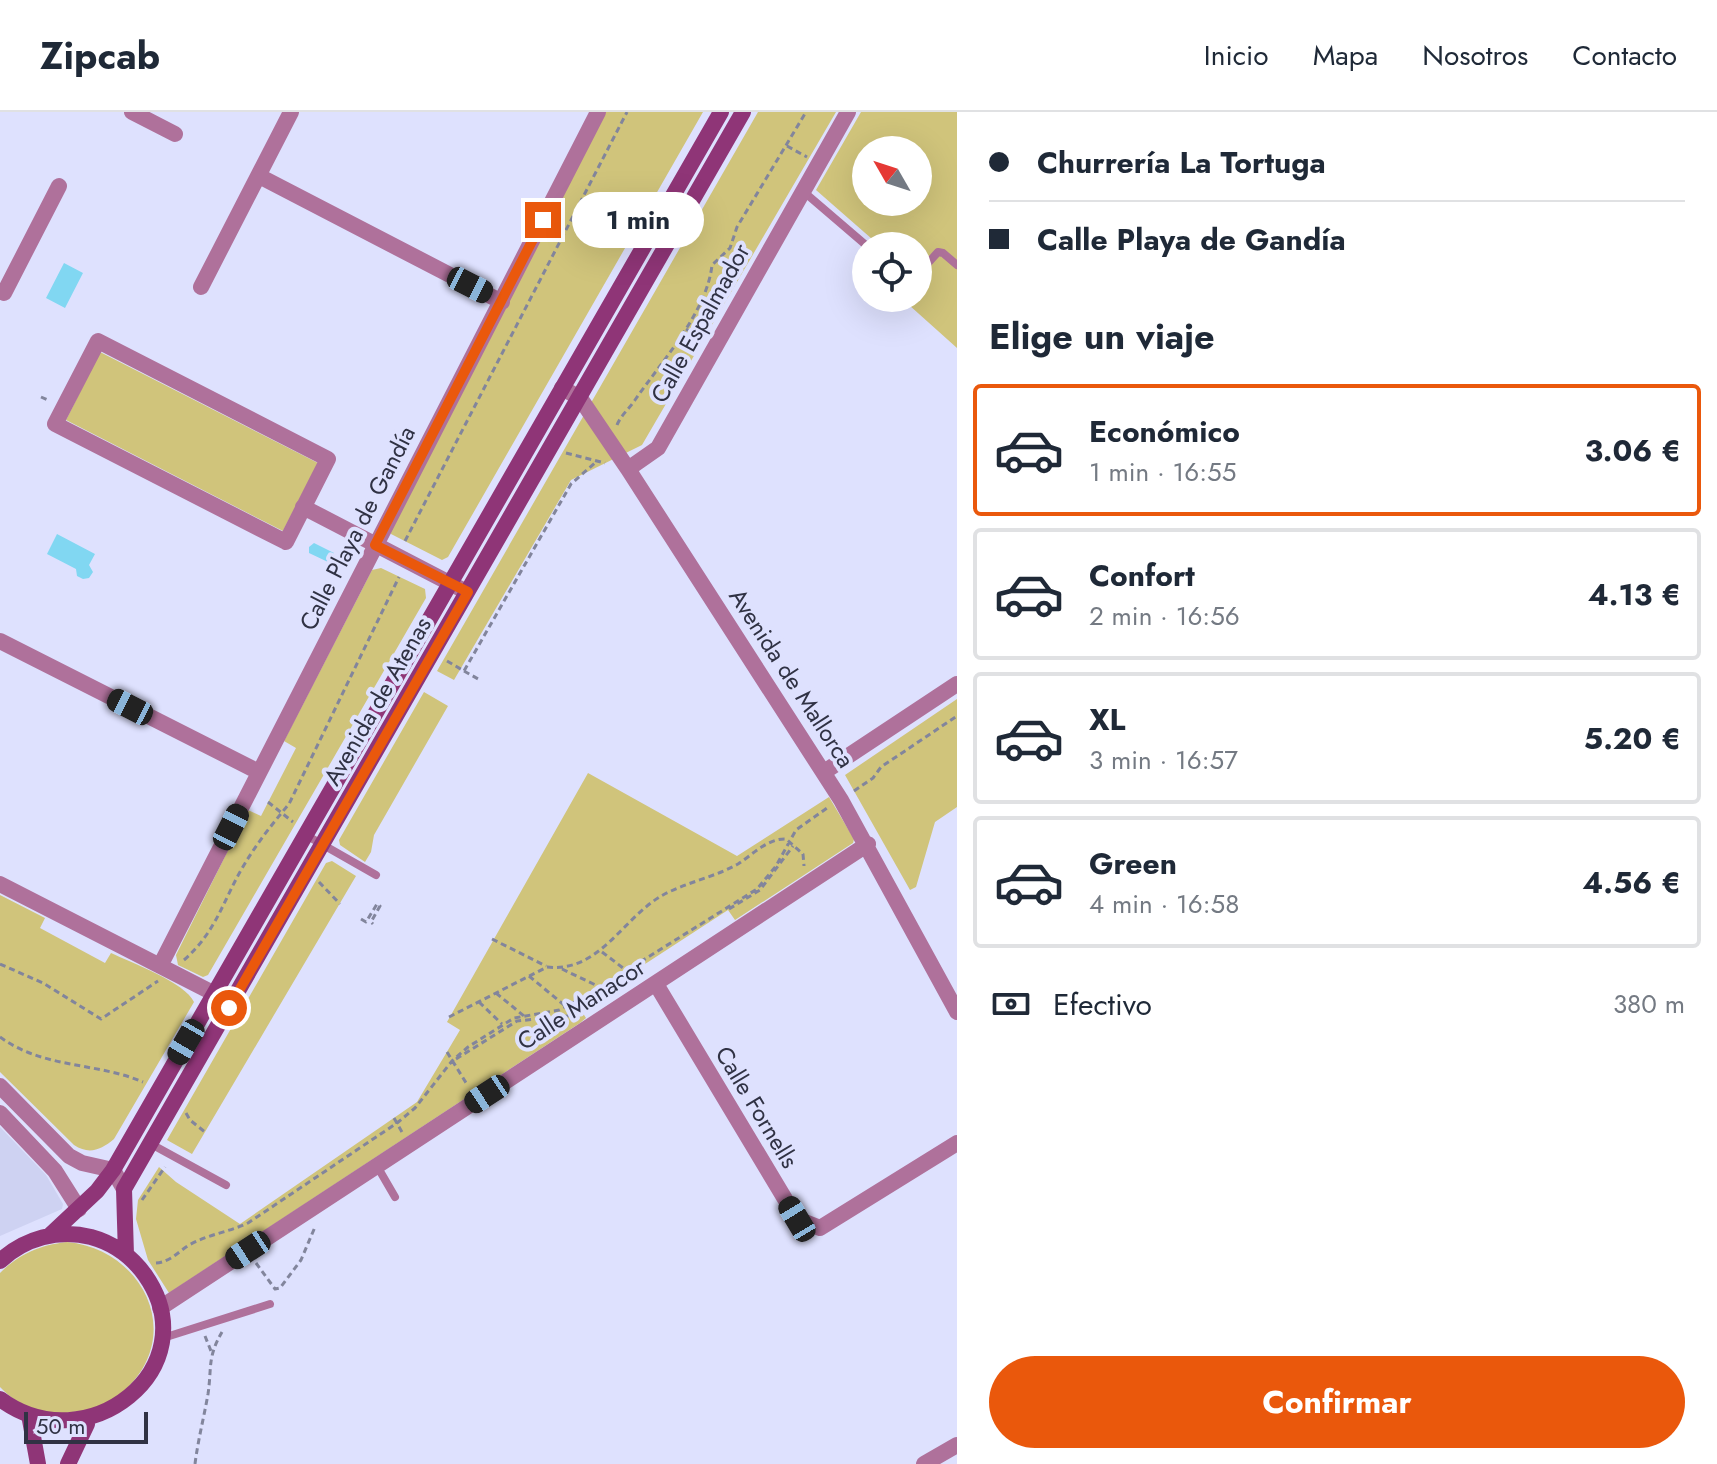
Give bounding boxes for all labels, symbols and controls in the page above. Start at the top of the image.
text: Zipcab [40,28,160,83]
text: Inicio [1204,35,1269,76]
text: Mapa [1313,35,1378,76]
text: Nosotros [1422,35,1528,76]
text: Contacto [1572,35,1677,76]
north arrow [852,136,932,216]
map controls [852,136,932,312]
text: Churrería La Tortuga [1037,141,1326,184]
callout: 1 min [571,192,703,248]
text: 1 min [606,201,670,239]
route end [525,202,561,238]
text: Calle Playa de Gandía [1037,218,1346,261]
button: locate [852,232,932,312]
street label: Calle Espalmador [642,236,759,409]
car [443,263,497,307]
text: Elige un viaje [989,310,1215,362]
text: Económico [1089,410,1240,453]
icon: car [993,414,1065,486]
street label: Calle Playa de Gandía [290,420,424,636]
text: 3.06 € [1585,429,1681,472]
text: 1 min · 16:55 [1089,453,1236,491]
text: Confort [1089,554,1195,597]
icon: car [993,558,1065,630]
text: 4.13 € [1588,573,1681,616]
street label: Avenida de Mallorca [721,581,863,775]
text: 2 min · 16:56 [1089,597,1240,635]
street label: Avenida de Atenas [314,610,440,792]
car [103,685,157,729]
text: XL [1089,698,1125,741]
icon: car [993,702,1065,774]
text: 5.20 € [1584,717,1681,760]
text: 3 min · 16:57 [1089,741,1238,779]
car [209,800,253,854]
text: Green [1089,842,1177,885]
icon: car [993,846,1065,918]
text: 4.56 € [1582,861,1681,904]
text: 4 min · 16:58 [1089,885,1239,923]
street label: Calle Manacor [510,949,653,1059]
icon: cash [989,982,1033,1026]
text: Efectivo [1053,983,1152,1026]
text: 380 m [1613,985,1685,1023]
route start [211,990,247,1026]
car [164,1015,208,1069]
street label: Calle Fornells [707,1039,807,1175]
car [460,1071,514,1117]
car [774,1192,820,1246]
car [221,1227,275,1273]
button: Confirmar [989,1356,1685,1448]
scale bar [24,1408,148,1444]
text: 50 m [36,1410,85,1442]

